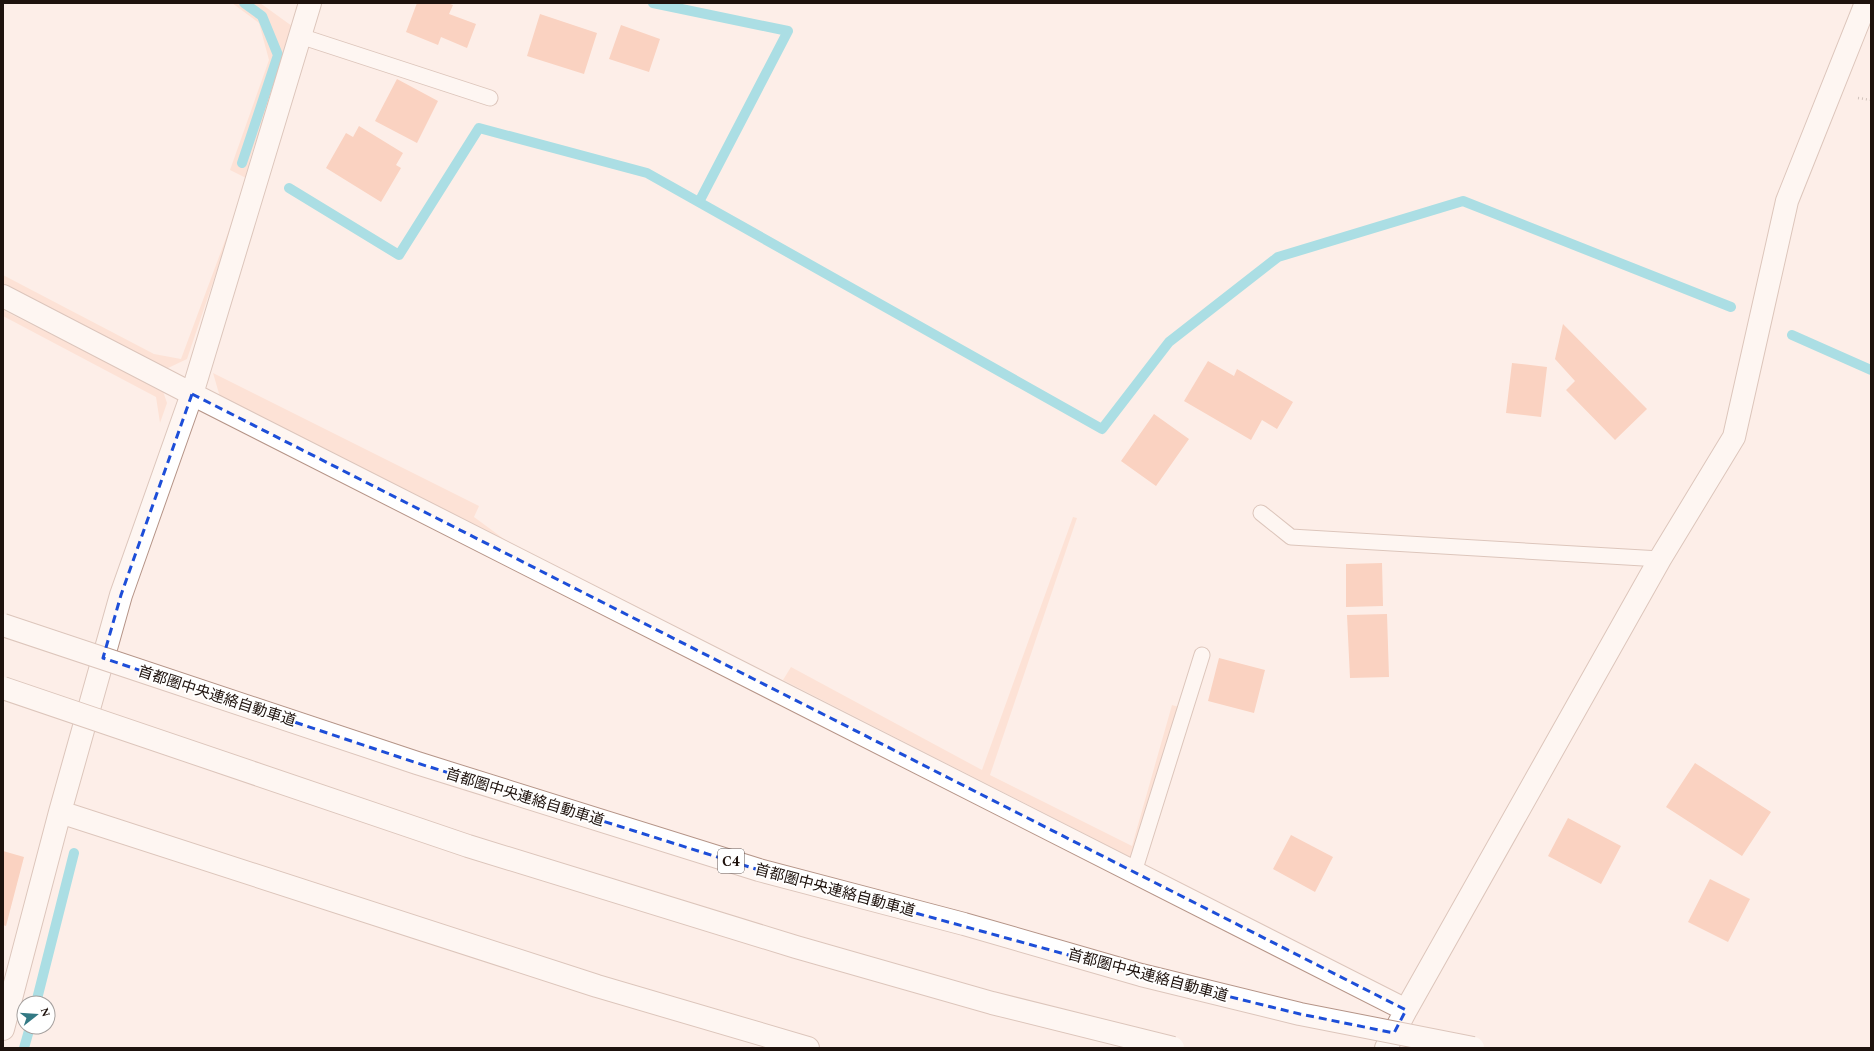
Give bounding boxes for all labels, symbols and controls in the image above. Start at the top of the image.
street label: 首都圏中央連絡自動車道 [135,660,299,733]
street label: 首都圏中央連絡自動車道 [443,762,607,833]
road number: C4 [718,849,744,873]
street label: 首都圏中央連絡自動車道 [752,858,918,923]
street label: 首都圏中央連絡自動車道 [1065,943,1231,1008]
north arrow [16,995,56,1035]
text: N [36,1005,55,1019]

